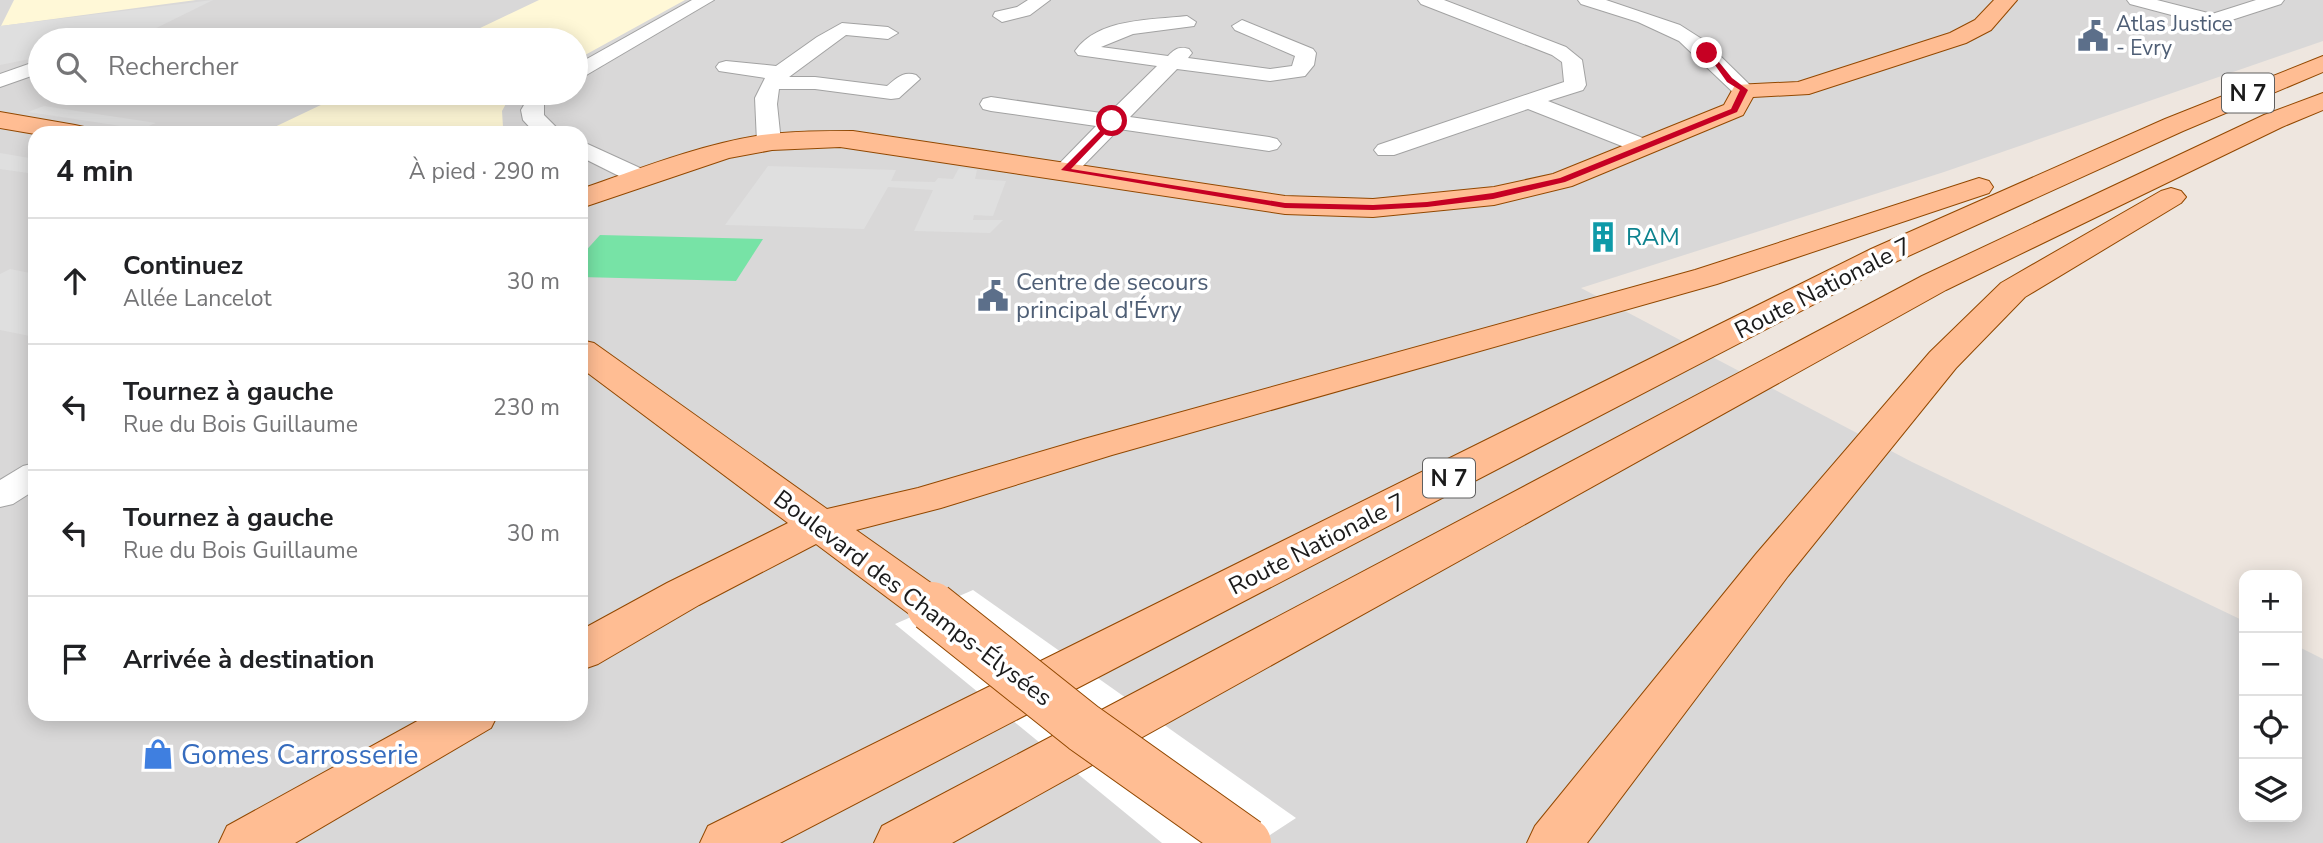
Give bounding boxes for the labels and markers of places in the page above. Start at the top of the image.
place label: Atlas Justice - Evry [2116,10,2233,62]
public building icon: Atlas Justice - Evry [2076,19,2110,53]
building icon: RAM [1586,220,1620,254]
place label: RAM [1626,221,1680,253]
place label: Centre de secours principal d'Évry [1016,266,1208,326]
public building icon: Centre de secours principal d'Évry [976,279,1010,313]
place label: Gomes Carrosserie [181,736,418,774]
shop icon: Gomes Carrosserie [141,737,175,771]

